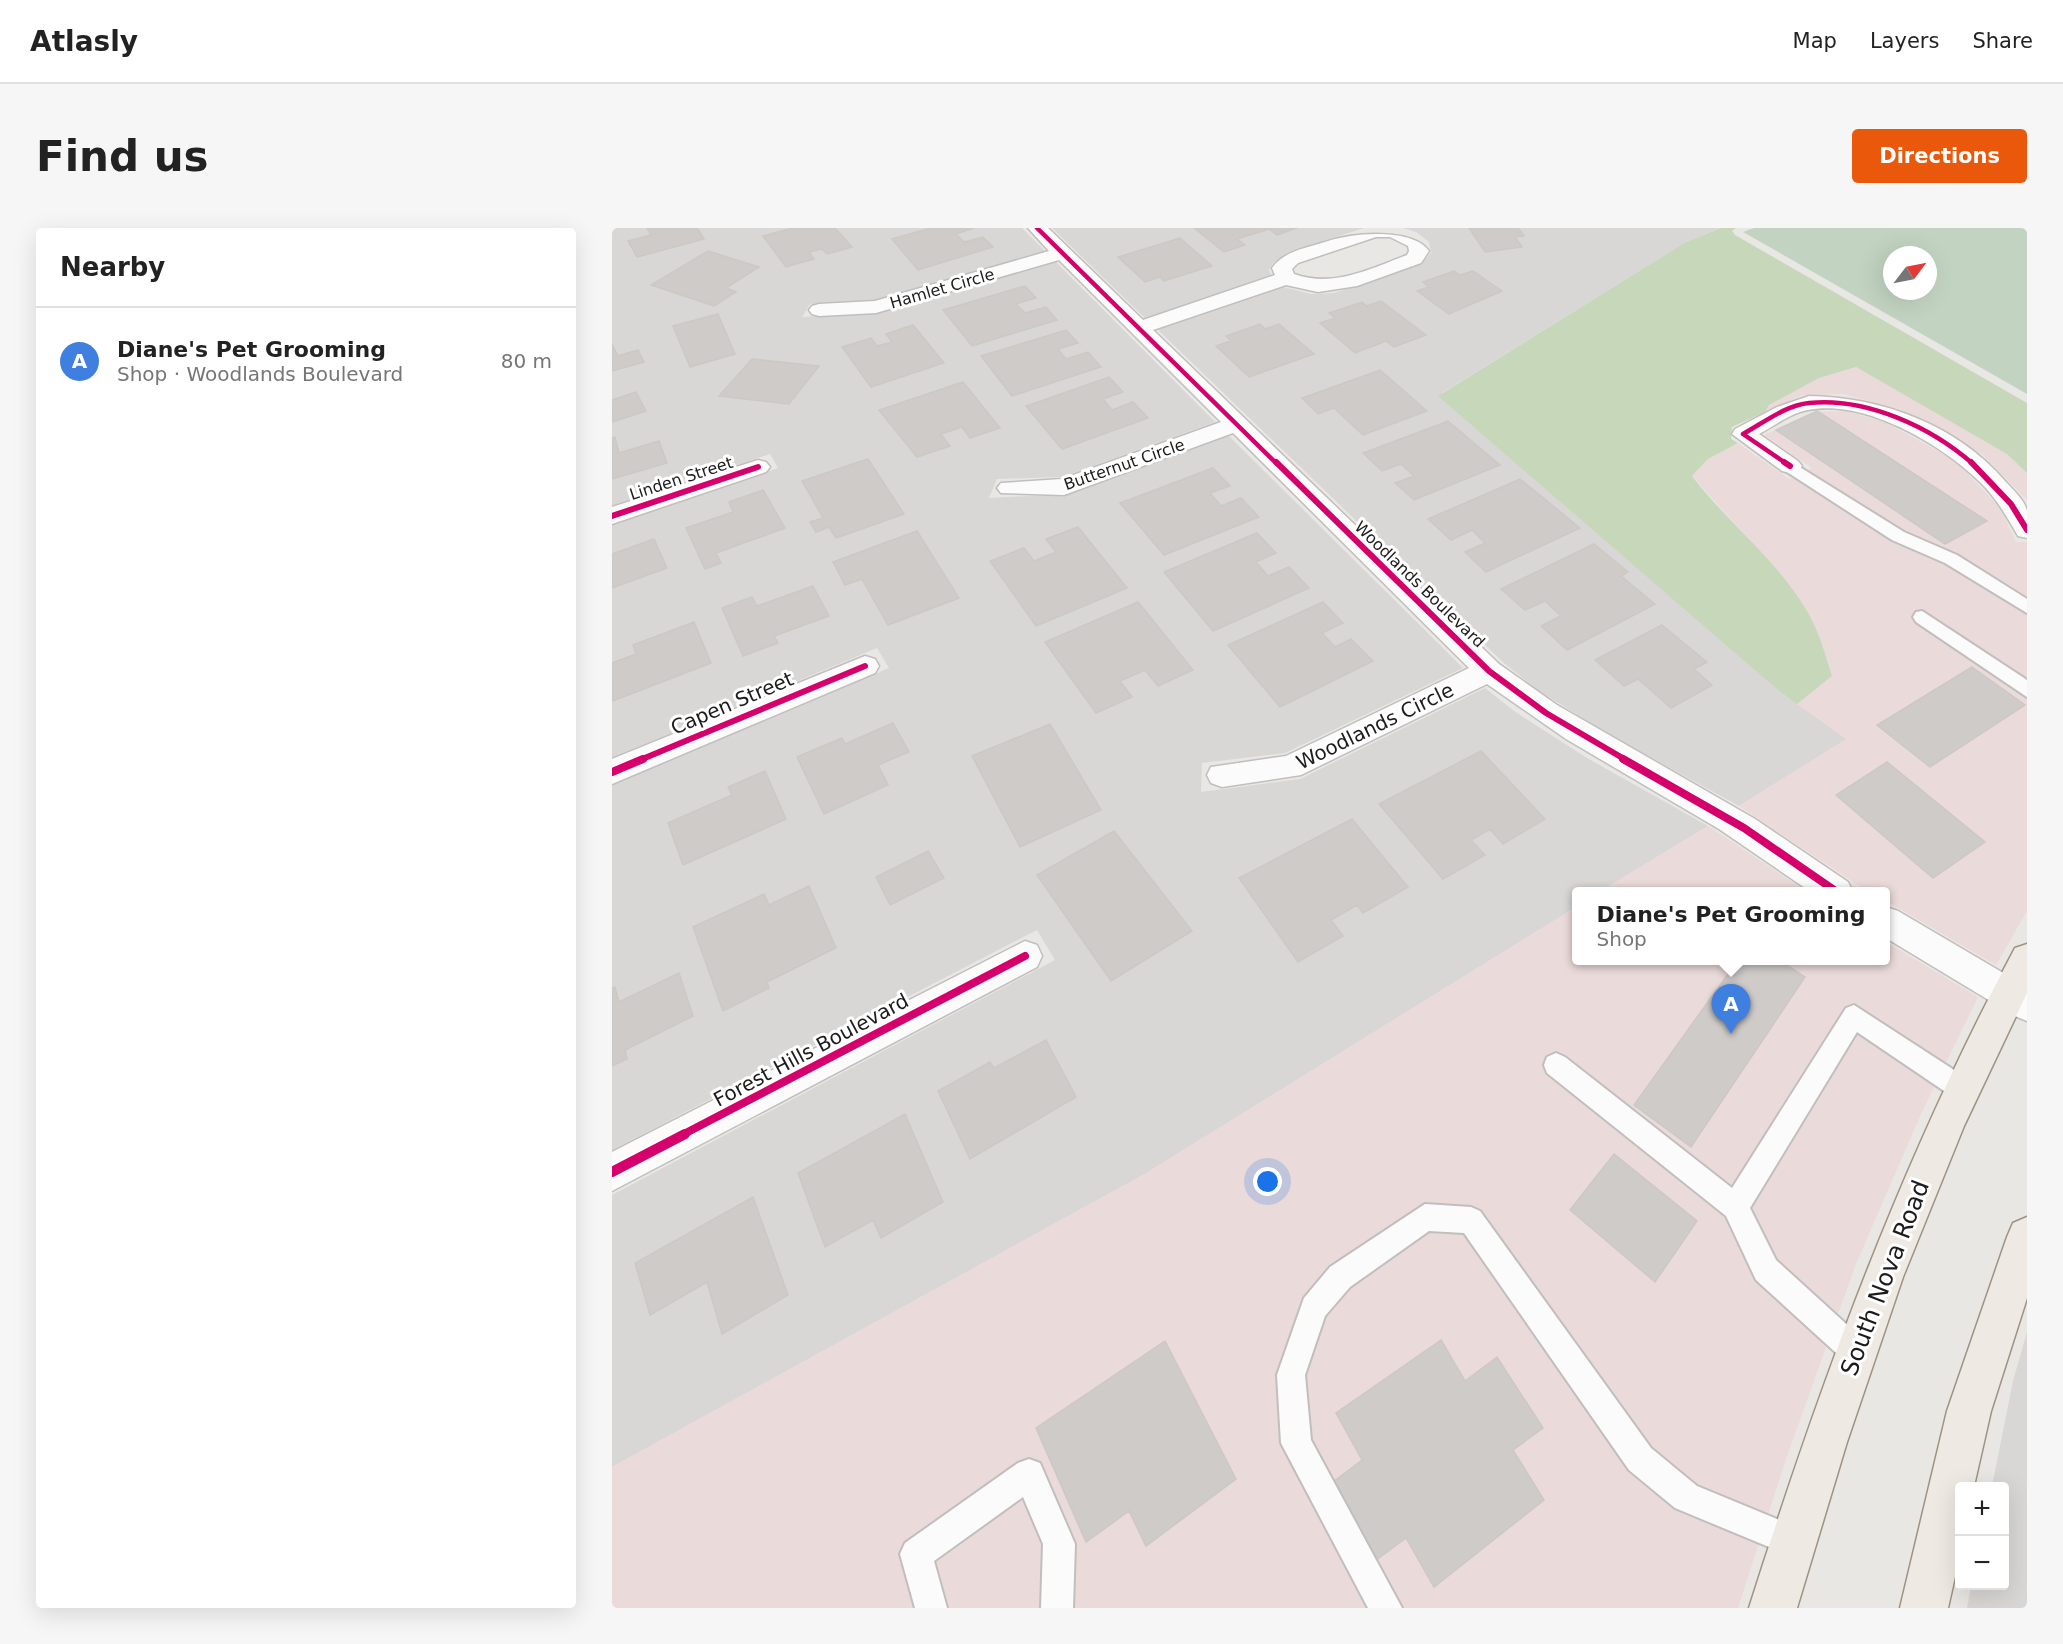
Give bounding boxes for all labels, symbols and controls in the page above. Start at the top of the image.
text: Atlasly [30,25,138,58]
text: Map [1793,29,1837,53]
text: Layers [1870,29,1939,53]
text: Share [1972,29,2033,53]
button: Directions [1852,129,2027,183]
text: Find us [36,132,209,181]
north arrow [1883,246,1937,300]
text: Nearby [60,252,165,282]
street label: Hamlet Circle [888,264,997,312]
text: Diane's Pet Grooming [117,337,386,362]
text: A [72,349,87,373]
text: 80 m [501,349,552,373]
text: Shop · Woodlands Boulevard [117,362,403,386]
street label: Butternut Circle [1061,435,1187,494]
street label: Linden Street [627,453,735,504]
street label: Woodlands Boulevard [1351,517,1489,651]
street label: Capen Street [667,666,797,740]
street label: Woodlands Circle [1292,678,1458,774]
popup [1572,887,1890,965]
text: Diane's Pet Grooming [1597,902,1865,927]
text: Shop [1597,927,1647,951]
pin: A [1712,984,1750,1034]
street label: Forest Hills Boulevard [709,988,913,1112]
your location [1253,1167,1282,1196]
street label: South Nova Road [1835,1176,1935,1380]
map controls [1955,1482,2009,1590]
button: + [1955,1482,2009,1536]
button: − [1955,1536,2009,1590]

